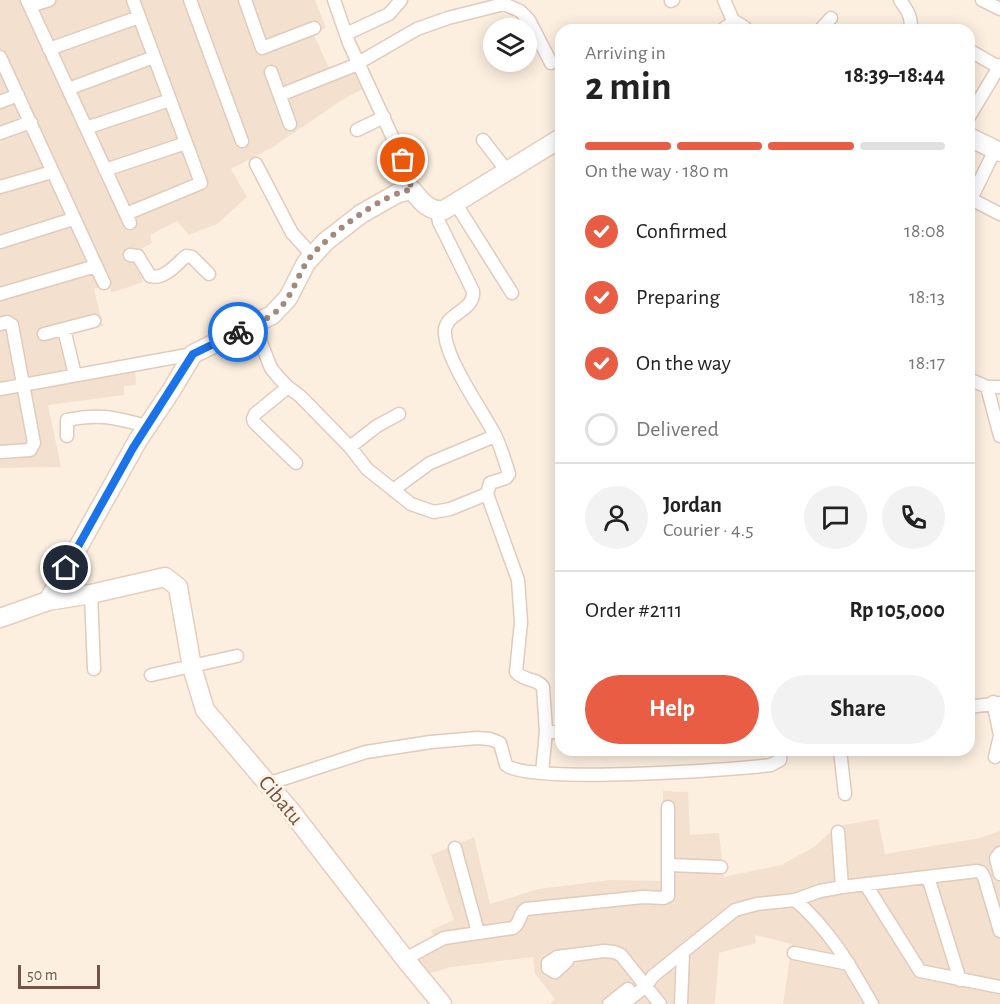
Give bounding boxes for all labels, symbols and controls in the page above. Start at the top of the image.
map controls [483,18,537,72]
button: layers [483,18,537,72]
text: Arriving in [585,43,666,63]
text: 18:39–18:44 [845,64,945,86]
text: 2 min [585,68,672,107]
pin [377,134,428,185]
icon: bag [386,143,419,176]
text: On the way · 180 m [585,161,729,181]
icon: check [585,215,618,248]
text: Confirmed [636,220,727,242]
text: 18:08 [904,221,945,241]
icon: check [585,281,618,314]
text: Preparing [636,286,720,308]
text: 18:13 [909,287,945,307]
courier [208,302,268,362]
icon: bike [222,316,255,349]
icon: check [585,347,618,380]
text: On the way [636,352,731,374]
text: 18:17 [909,353,945,373]
text: Delivered [636,418,719,440]
button: person [585,486,648,549]
button: chat [804,486,867,549]
button: phone [882,486,945,549]
text: Jordan [663,494,722,516]
text: Courier · 4.5 [663,520,754,540]
pin [40,542,91,593]
icon: home [49,551,82,584]
text: Order #2111 [585,599,682,621]
text: Rp 105,000 [849,599,945,621]
button: Help [585,675,759,744]
button: Share [771,675,945,744]
street label: Cibatu [254,771,308,829]
scale bar [18,962,100,990]
text: 50 m [27,967,58,983]

